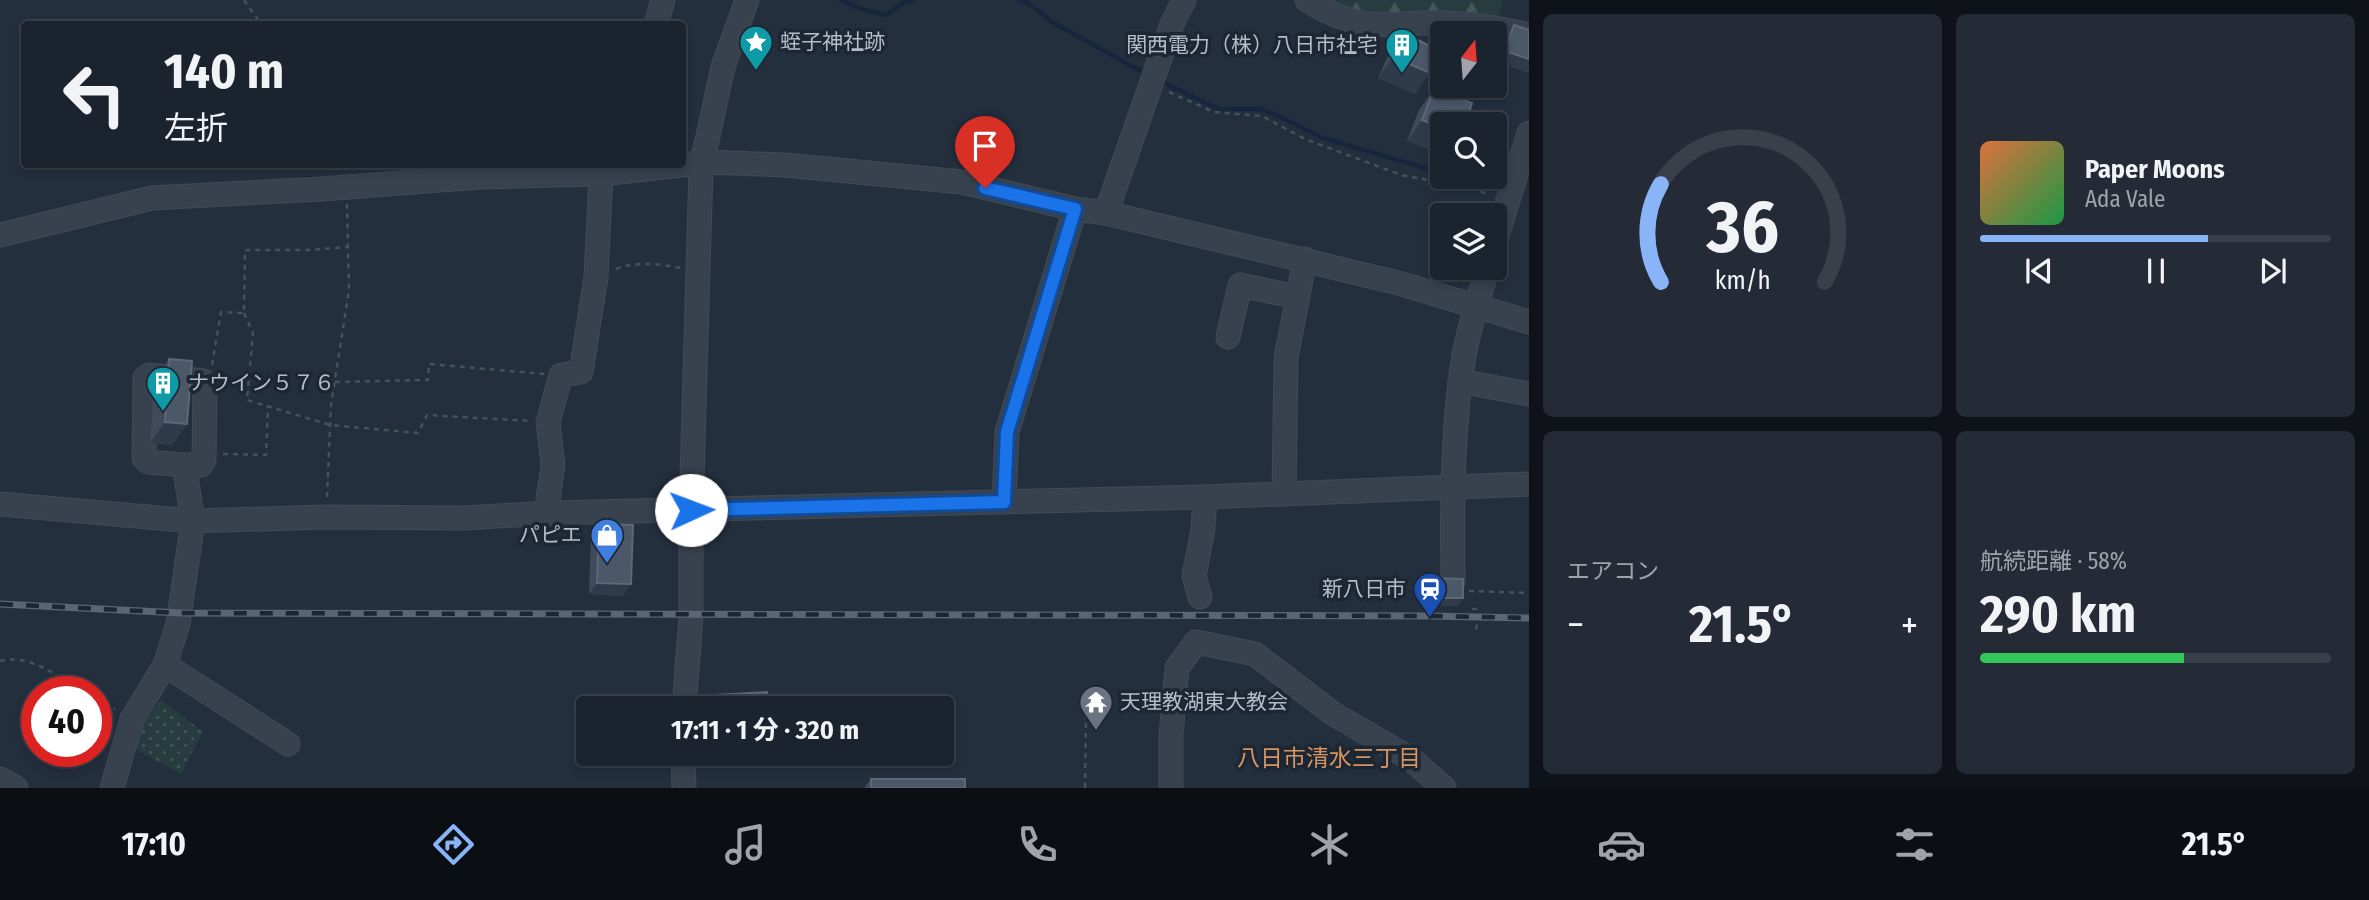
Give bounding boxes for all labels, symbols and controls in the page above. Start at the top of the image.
north arrow [1430,21,1507,98]
map controls [1430,21,1507,280]
place icon: 蛭子神社跡 [737,23,775,72]
building icon: 関西電力（株）八日市社宅 [1383,26,1421,75]
place label: 蛭子神社跡 [780,29,885,55]
place label: 関西電力（株）八日市社宅 [1126,32,1378,58]
text: 140 m [164,42,284,101]
icon: left [49,49,140,140]
text: 左折 [164,109,228,147]
button: search [1430,112,1507,189]
pin [955,116,1015,188]
icon: arrive [966,127,1004,165]
text: Paper Moons [2085,154,2225,185]
text: 36 [1705,184,1779,271]
text: Ada Vale [2085,185,2165,213]
button: layers [1430,203,1507,280]
icon: previous [2020,252,2058,290]
icon: pause [2137,252,2175,290]
icon: next [2254,252,2292,290]
text: km/h [1715,266,1770,296]
building icon: ナウイン５７６ [144,364,182,413]
place label: ナウイン５７６ [188,370,335,396]
position arrow [654,473,728,547]
shop icon: パピエ [588,516,626,565]
place label: パピエ [519,522,582,548]
text: 航続距離 · 58% [1980,547,2127,575]
text: エアコン [1567,557,1659,585]
station icon: 新八日市 [1411,570,1449,619]
place label: 新八日市 [1322,576,1406,602]
text: 290 km [1980,583,2136,646]
text: 21.5° [1689,593,1796,656]
text: − [1567,602,1584,648]
text: + [1901,602,1918,648]
speed limit sign: 40 [21,676,112,767]
temple icon: 天理教湖東大教会 [1077,683,1115,732]
place label: 天理教湖東大教会 [1120,689,1288,715]
text: 17:11 · 1 分 · 320 m [671,715,859,746]
district label: 八日市清水三丁目 [1237,744,1421,772]
icon: directions [429,820,478,869]
icon: music [721,820,770,869]
icon: phone [1013,820,1062,869]
icon: climate [1305,820,1354,869]
icon: car [1597,820,1646,869]
icon: filters [1890,820,1939,869]
text: 17:10 [122,825,186,863]
text: 21.5° [2182,825,2247,863]

